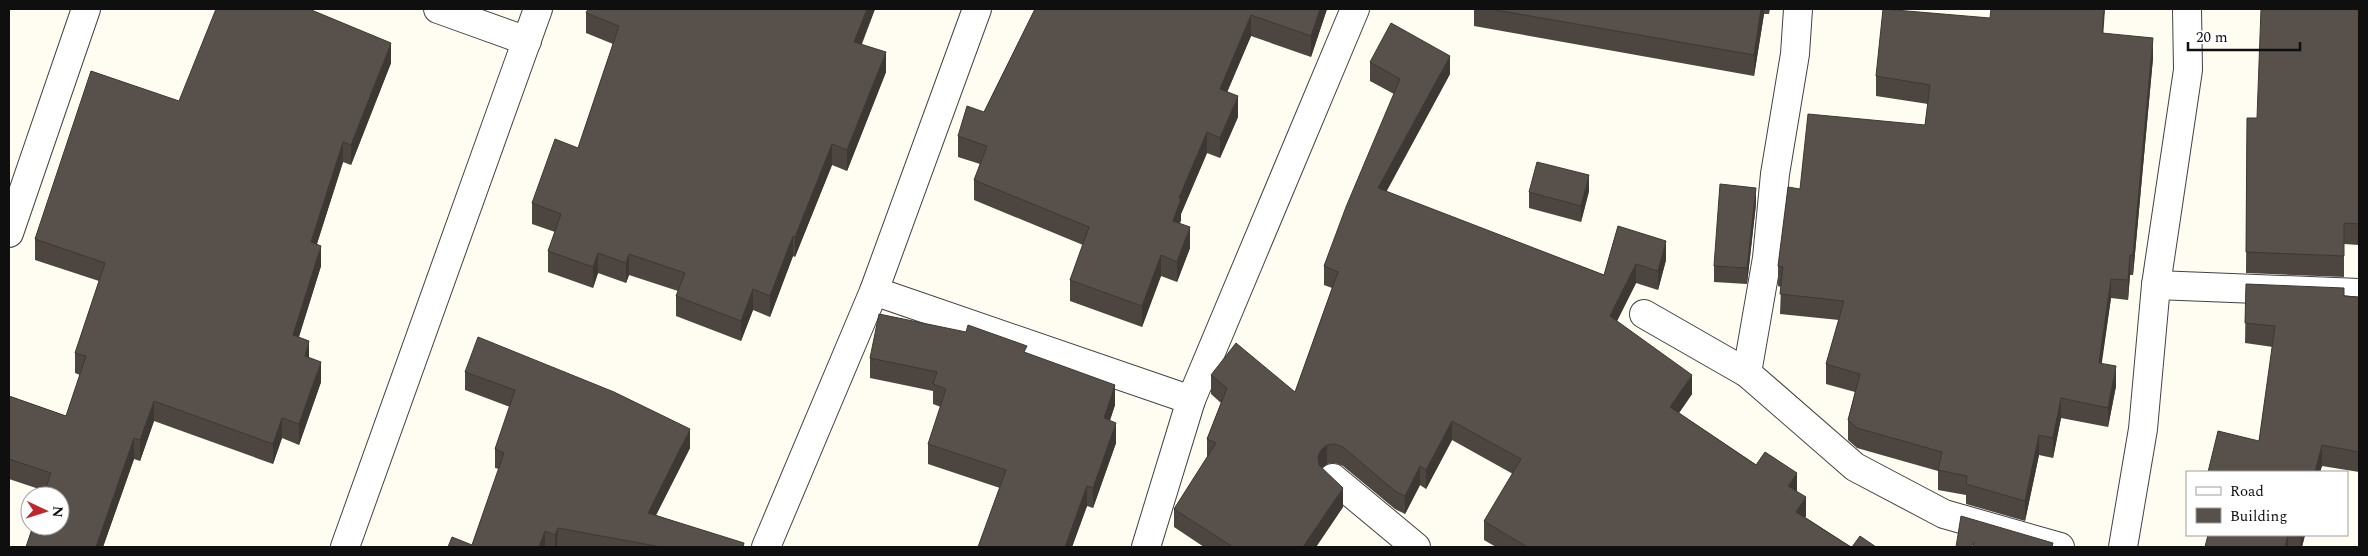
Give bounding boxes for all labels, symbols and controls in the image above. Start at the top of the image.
scale bar [2188,20,2300,52]
text: 20 m [2196,26,2228,49]
legend [2186,471,2348,536]
text: Road [2230,480,2264,503]
north arrow [20,486,70,536]
text: N [47,505,68,518]
text: Building [2230,505,2287,528]

